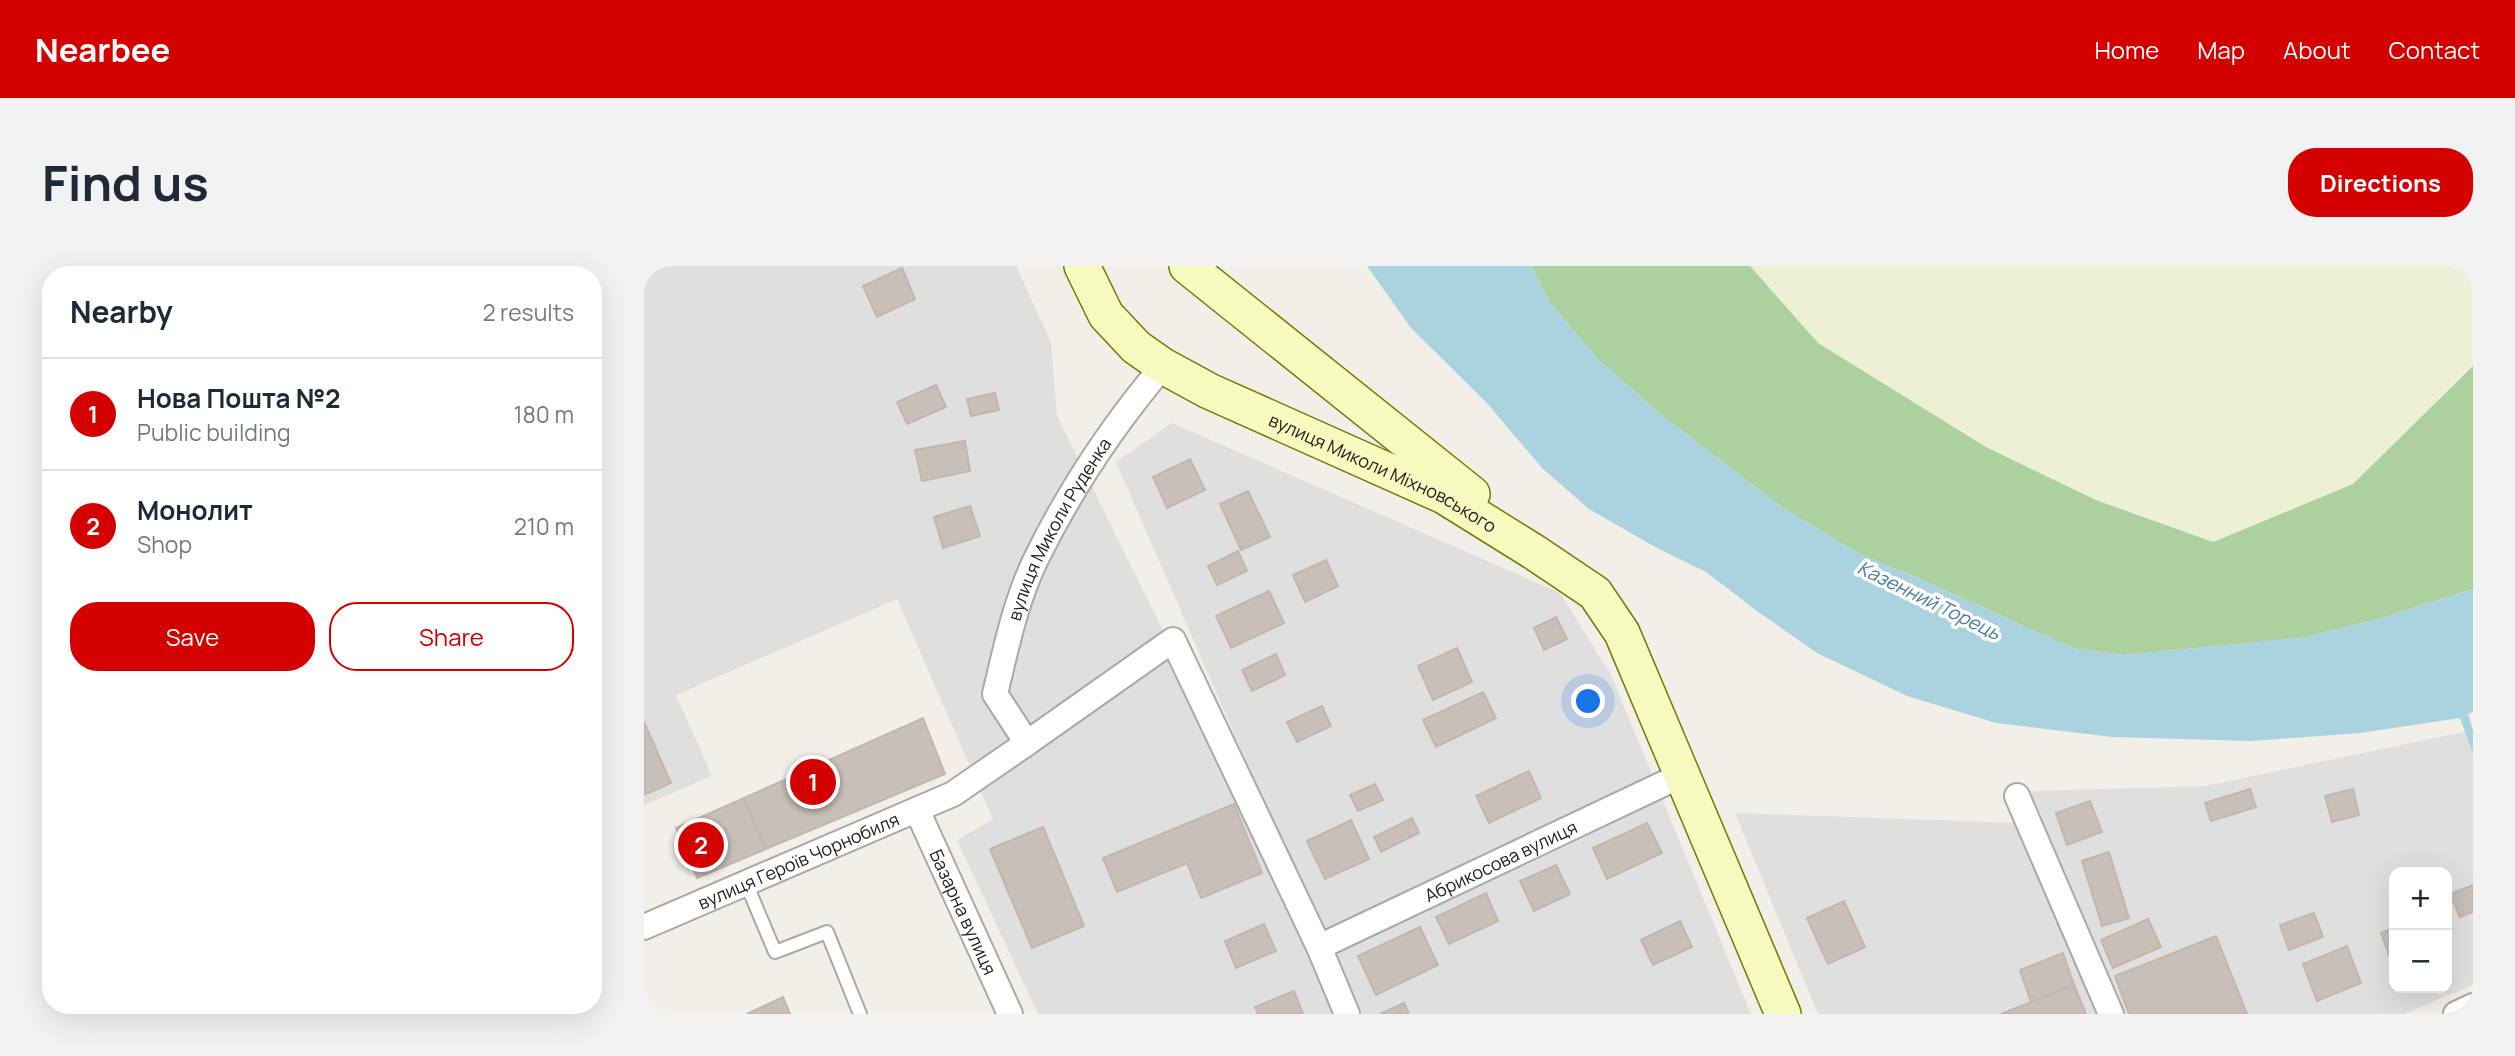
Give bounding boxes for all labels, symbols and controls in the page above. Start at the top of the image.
text: Nearbee [35,27,170,72]
text: Home [2094,33,2159,66]
text: Map [2197,33,2245,66]
text: About [2283,33,2351,66]
text: Contact [2389,33,2480,66]
button: Directions [2288,148,2473,217]
text: Find us [42,149,209,216]
text: Nearby [70,291,173,332]
text: 2 results [482,296,574,328]
text: Нова Пошта №2 [137,380,341,416]
text: 1 [88,398,98,430]
text: 180 m [514,398,574,430]
street label: вулиця Миколи Міхновського [1265,407,1501,538]
text: Public building [137,416,291,448]
street label: вулиця Миколи Руденка [1002,433,1116,623]
text: Монолит [137,492,253,528]
text: 2 [86,510,100,542]
text: 210 m [514,510,574,542]
text: Shop [137,528,192,560]
water label: Казенний Торець [1853,554,2005,646]
button: Save [70,602,315,671]
button: Share [329,602,574,671]
your location [1571,684,1605,718]
pin: 1 [790,756,836,808]
street label: вулиця Героїв Чорнобиля [694,807,903,914]
street label: Абрикосова вулиця [1420,814,1581,907]
pin: 2 [678,819,724,871]
street label: Базарна вулиця [924,845,1002,978]
map controls [2389,867,2452,993]
button: + [2389,867,2452,930]
button: − [2389,930,2452,993]

